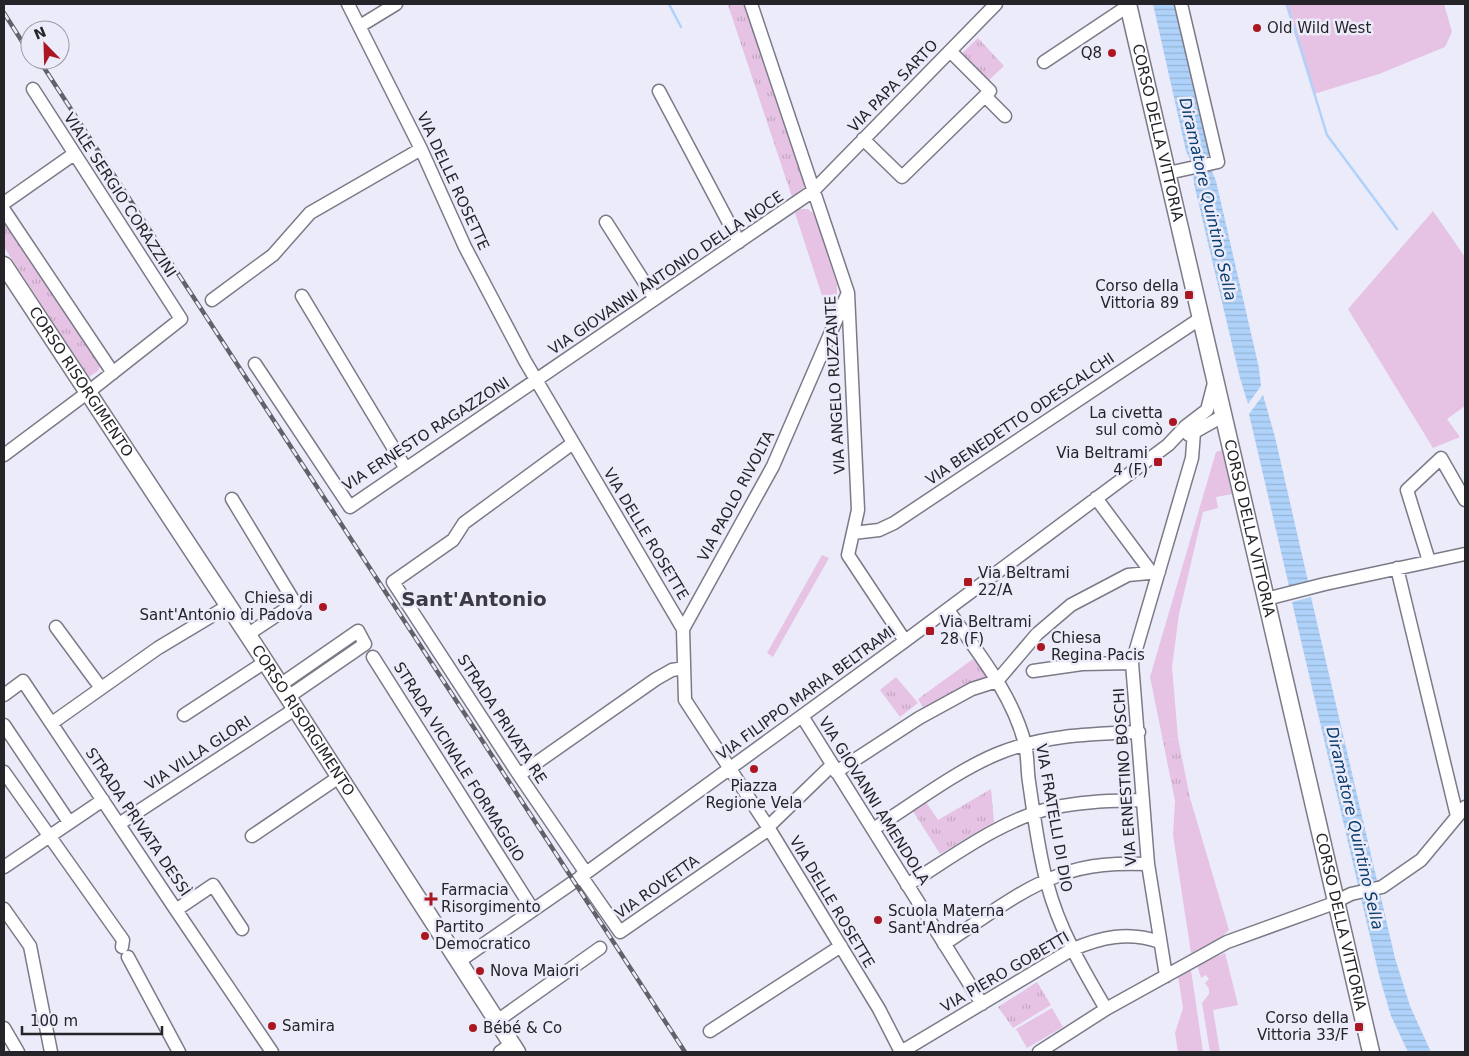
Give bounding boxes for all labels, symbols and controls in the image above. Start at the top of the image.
place label: Old Wild West [1267,19,1371,37]
north arrow [20,20,70,70]
marker: Old Wild West [1251,22,1263,34]
text: N [31,23,48,43]
street label: VIA PAPA SARTO [844,36,942,136]
street label: CORSO DELLA VITTORIA [1129,42,1187,224]
place label: Q8 [1081,44,1102,62]
marker: Q8 [1106,47,1118,59]
water label: Diramatore Quintino Sella [1175,96,1241,302]
street label: VIALE SERGIO CORAZZINI [60,109,180,281]
street label: VIA DELLE ROSETTE [413,109,493,253]
street label: VIA GIOVANNI ANTONIO DELLA NOCE [545,187,787,359]
place label: Corso della Vittoria 89 [1095,277,1179,312]
marker: Corso della Vittoria 89 [1183,289,1195,301]
street label: VIA ANGELO RUZZANTE [821,295,849,475]
street label: CORSO RISORGIMENTO [25,303,137,460]
street label: VIA BENEDETTO ODESCALCHI [922,349,1118,489]
street label: VIA ERNESTO RAGAZZONI [339,373,513,495]
place label: La civetta sul comò [1089,404,1163,439]
marker: La civetta sul comò [1167,416,1179,428]
street label: VIA PAOLO RIVOLTA [694,427,778,564]
street label: CORSO DELLA VITTORIA [1220,438,1279,619]
place label: Via Beltrami 4 (F) [1056,444,1148,479]
marker: Via Beltrami 4 (F) [1152,456,1164,468]
street label: VIA DELLE ROSETTE [600,465,692,603]
place label: Via Beltrami 22/A [978,564,1070,599]
marker: Via Beltrami 22/A [962,576,974,588]
district label: Sant'Antonio [401,587,547,611]
place label: Chiesa di Sant'Antonio di Padova [140,589,313,624]
marker: Chiesa di Sant'Antonio di Padova [317,601,329,613]
place label: Via Beltrami 28 (F) [940,613,1032,648]
street label: VIA FILIPPO MARIA BELTRAMI [713,622,899,764]
marker: Via Beltrami 28 (F) [924,625,936,637]
place label: Chiesa Regina Pacis [1051,629,1145,664]
marker: Chiesa Regina Pacis [1035,641,1047,653]
street label: CORSO RISORGIMENTO [248,642,359,799]
street label: STRADA PRIVATA RE [454,651,550,787]
street label: STRADA VICINALE FORMAGGIO [390,659,528,865]
street label: VIA ERNESTINO BOSCHI [1110,687,1140,867]
street label: VIA VILLA GLORI [142,712,254,794]
street label: VIA GIOVANNI AMENDOLA [815,714,934,889]
water label: Diramatore Quintino Sella [1322,725,1388,931]
street label: VIA FRATELLI DI DIO [1032,742,1076,894]
street label: STRADA PRIVATA DESSÌ [82,744,195,900]
marker: Piazza Regione Vela [748,763,760,775]
place label: Piazza Regione Vela [705,777,803,812]
street label: CORSO DELLA VITTORIA [1311,831,1370,1013]
street label: VIA DELLE ROSETTE [786,833,878,971]
street label: VIA ROVETTA [611,851,703,923]
place label: Farmacia Risorgimento [441,881,541,916]
marker: Farmacia Risorgimento [425,893,437,905]
place label: Scuola Materna Sant'Andrea [888,902,1004,937]
marker: Scuola Materna Sant'Andrea [872,914,884,926]
place label: Partito Democratico [435,918,531,953]
street label: VIA PIERO GOBETTI [938,928,1072,1016]
marker: Partito Democratico [419,930,431,942]
place label: Nova Maiori [490,962,579,980]
marker: Nova Maiori [474,965,486,977]
scale bar [22,1004,162,1036]
place label: Corso della Vittoria 33/F [1257,1009,1349,1044]
text: 100 m [30,1012,78,1030]
place label: Samira [282,1017,335,1035]
place label: Bébé & Co [483,1019,562,1037]
marker: Samira [266,1020,278,1032]
marker: Corso della Vittoria 33/F [1353,1021,1365,1033]
marker: Bébé & Co [467,1022,479,1034]

